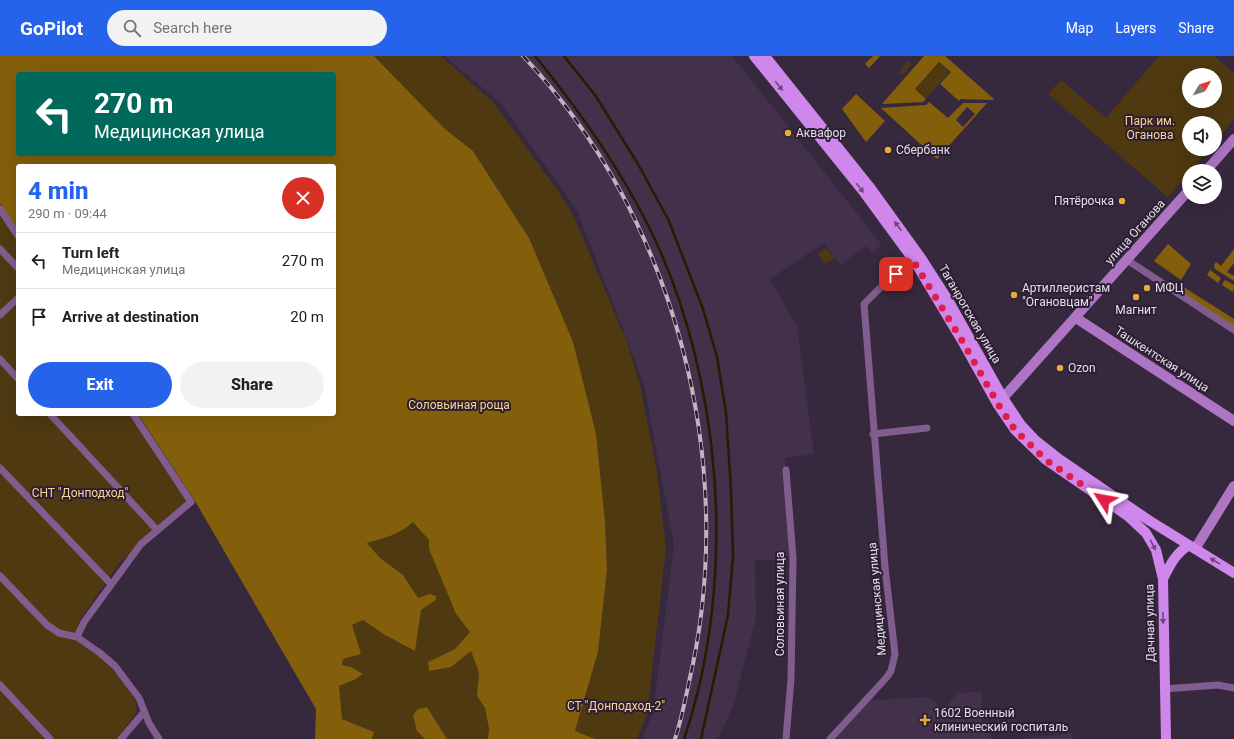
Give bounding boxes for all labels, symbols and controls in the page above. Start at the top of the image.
search box [107,10,387,46]
text: GoPilot [20,17,83,40]
icon: search [121,17,143,39]
text: Search here [153,19,232,37]
text: Map [1066,20,1093,36]
text: Layers [1115,20,1156,36]
text: Share [1178,20,1214,36]
north arrow [1182,68,1222,108]
map controls [1182,68,1222,204]
one-way arrow [774,81,783,91]
text: 270 m [94,87,173,120]
icon: left [28,88,80,140]
park label: Парк им. Оганова [1125,114,1175,142]
button: sound [1182,116,1222,156]
text: Медицинская улица [94,121,265,142]
place label: Аквафор [796,126,846,140]
marker: Аквафор [783,128,793,138]
place label: Сбербанк [896,143,951,157]
marker: Сбербанк [883,145,893,155]
button: layers [1182,164,1222,204]
text: 4 min [28,177,89,205]
button: close [282,177,324,219]
one-way arrow [855,182,864,193]
place label: Пятёрочка [1054,194,1114,208]
marker: Пятёрочка [1117,196,1127,206]
street label: улица Оганова [1102,197,1168,267]
text: 290 m · 09:44 [28,206,107,221]
one-way arrow [894,221,902,232]
text: Turn left [62,244,119,262]
icon: left [28,250,50,272]
text: 270 m [282,252,324,270]
pin [879,257,913,291]
text: Медицинская улица [62,262,185,277]
street label: Таганрогская улица [936,262,1004,366]
icon: arrive [885,263,907,285]
place label: Артиллеристам "Огановцам" [1022,281,1110,309]
place label: МФЦ [1155,281,1184,295]
marker: МФЦ [1142,283,1152,293]
marker: Артиллеристам "Огановцам" [1009,290,1019,300]
marker: Магнит [1131,292,1141,302]
place label: Магнит [1115,303,1157,317]
icon: arrive [28,306,50,328]
text: Arrive at destination [62,308,199,326]
text: 20 m [290,308,324,326]
street label: Ташкентская улица [1112,323,1212,395]
place label: Ozon [1068,361,1096,375]
button: Exit [28,362,172,408]
button: Share [180,362,324,408]
marker: Ozon [1055,363,1065,373]
park label: Соловьиная роща [408,398,510,412]
position arrow [1083,479,1125,521]
park label: СНТ "Донподход" [32,486,128,500]
one-way arrow [1149,539,1156,551]
street label: Медицинская улица [865,542,889,656]
street label: Соловьиная улица [773,552,787,656]
one-way arrow [1209,557,1221,564]
street label: Дачная улица [1142,584,1158,662]
one-way arrow [1160,612,1166,625]
park label: СТ "Донподход-2" [567,699,665,713]
place label: 1602 Военный клинический госпиталь [934,706,1068,734]
marker: 1602 Военный клинический госпиталь [919,714,931,726]

